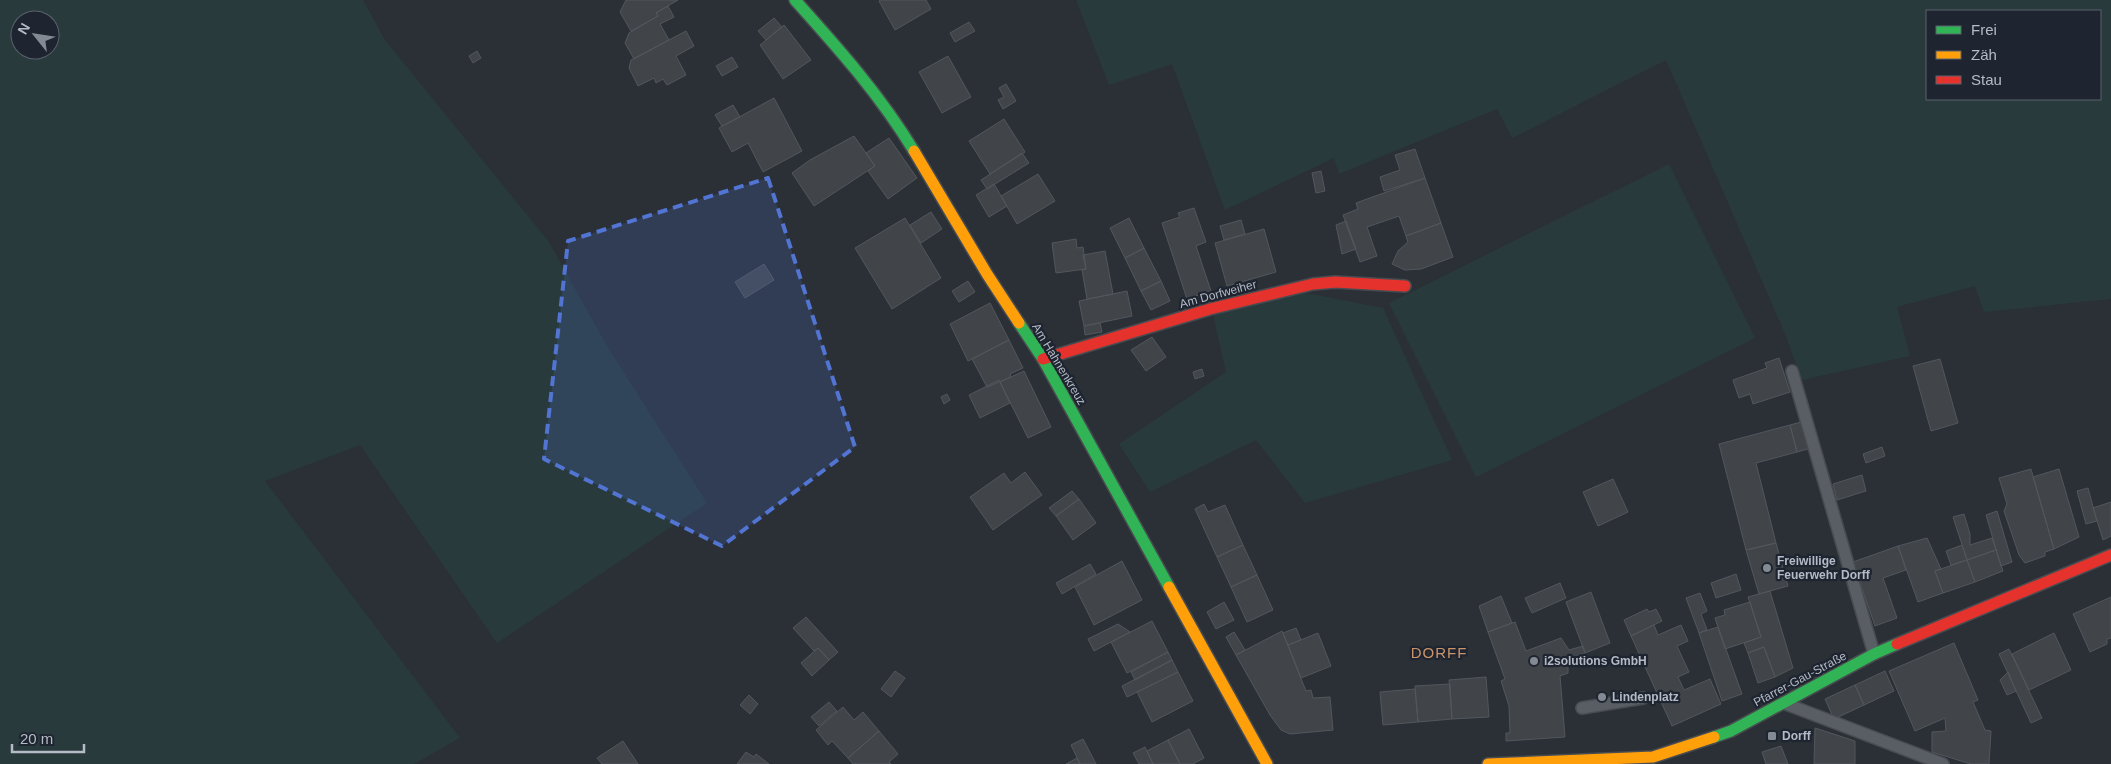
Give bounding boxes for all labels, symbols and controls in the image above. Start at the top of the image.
north arrow [10,10,60,60]
legend [1926,10,2101,100]
text: N [14,20,33,37]
text: Frei [1971,21,1997,38]
text: Zäh [1971,46,1997,63]
text: Stau [1971,71,2002,88]
street label: Am Dorfweiher [1178,277,1258,311]
street label: Am Hahnenkreuz [1029,321,1089,407]
place label: Freiwillige Feuerwehr Dorff [1777,554,1871,582]
marker: Freiwillige Feuerwehr Dorff [1761,562,1773,574]
district label: DORFF [1411,644,1467,661]
street label: Pfarrer-Gau-Straße [1751,648,1849,709]
place label: i2solutions GmbH [1544,654,1647,668]
marker: i2solutions GmbH [1528,655,1540,667]
place label: Lindenplatz [1612,690,1679,704]
marker: Lindenplatz [1596,691,1608,703]
scale bar [12,722,85,754]
place label: Dorff [1782,729,1812,743]
text: 20 m [20,730,53,747]
marker: Dorff [1766,730,1778,742]

